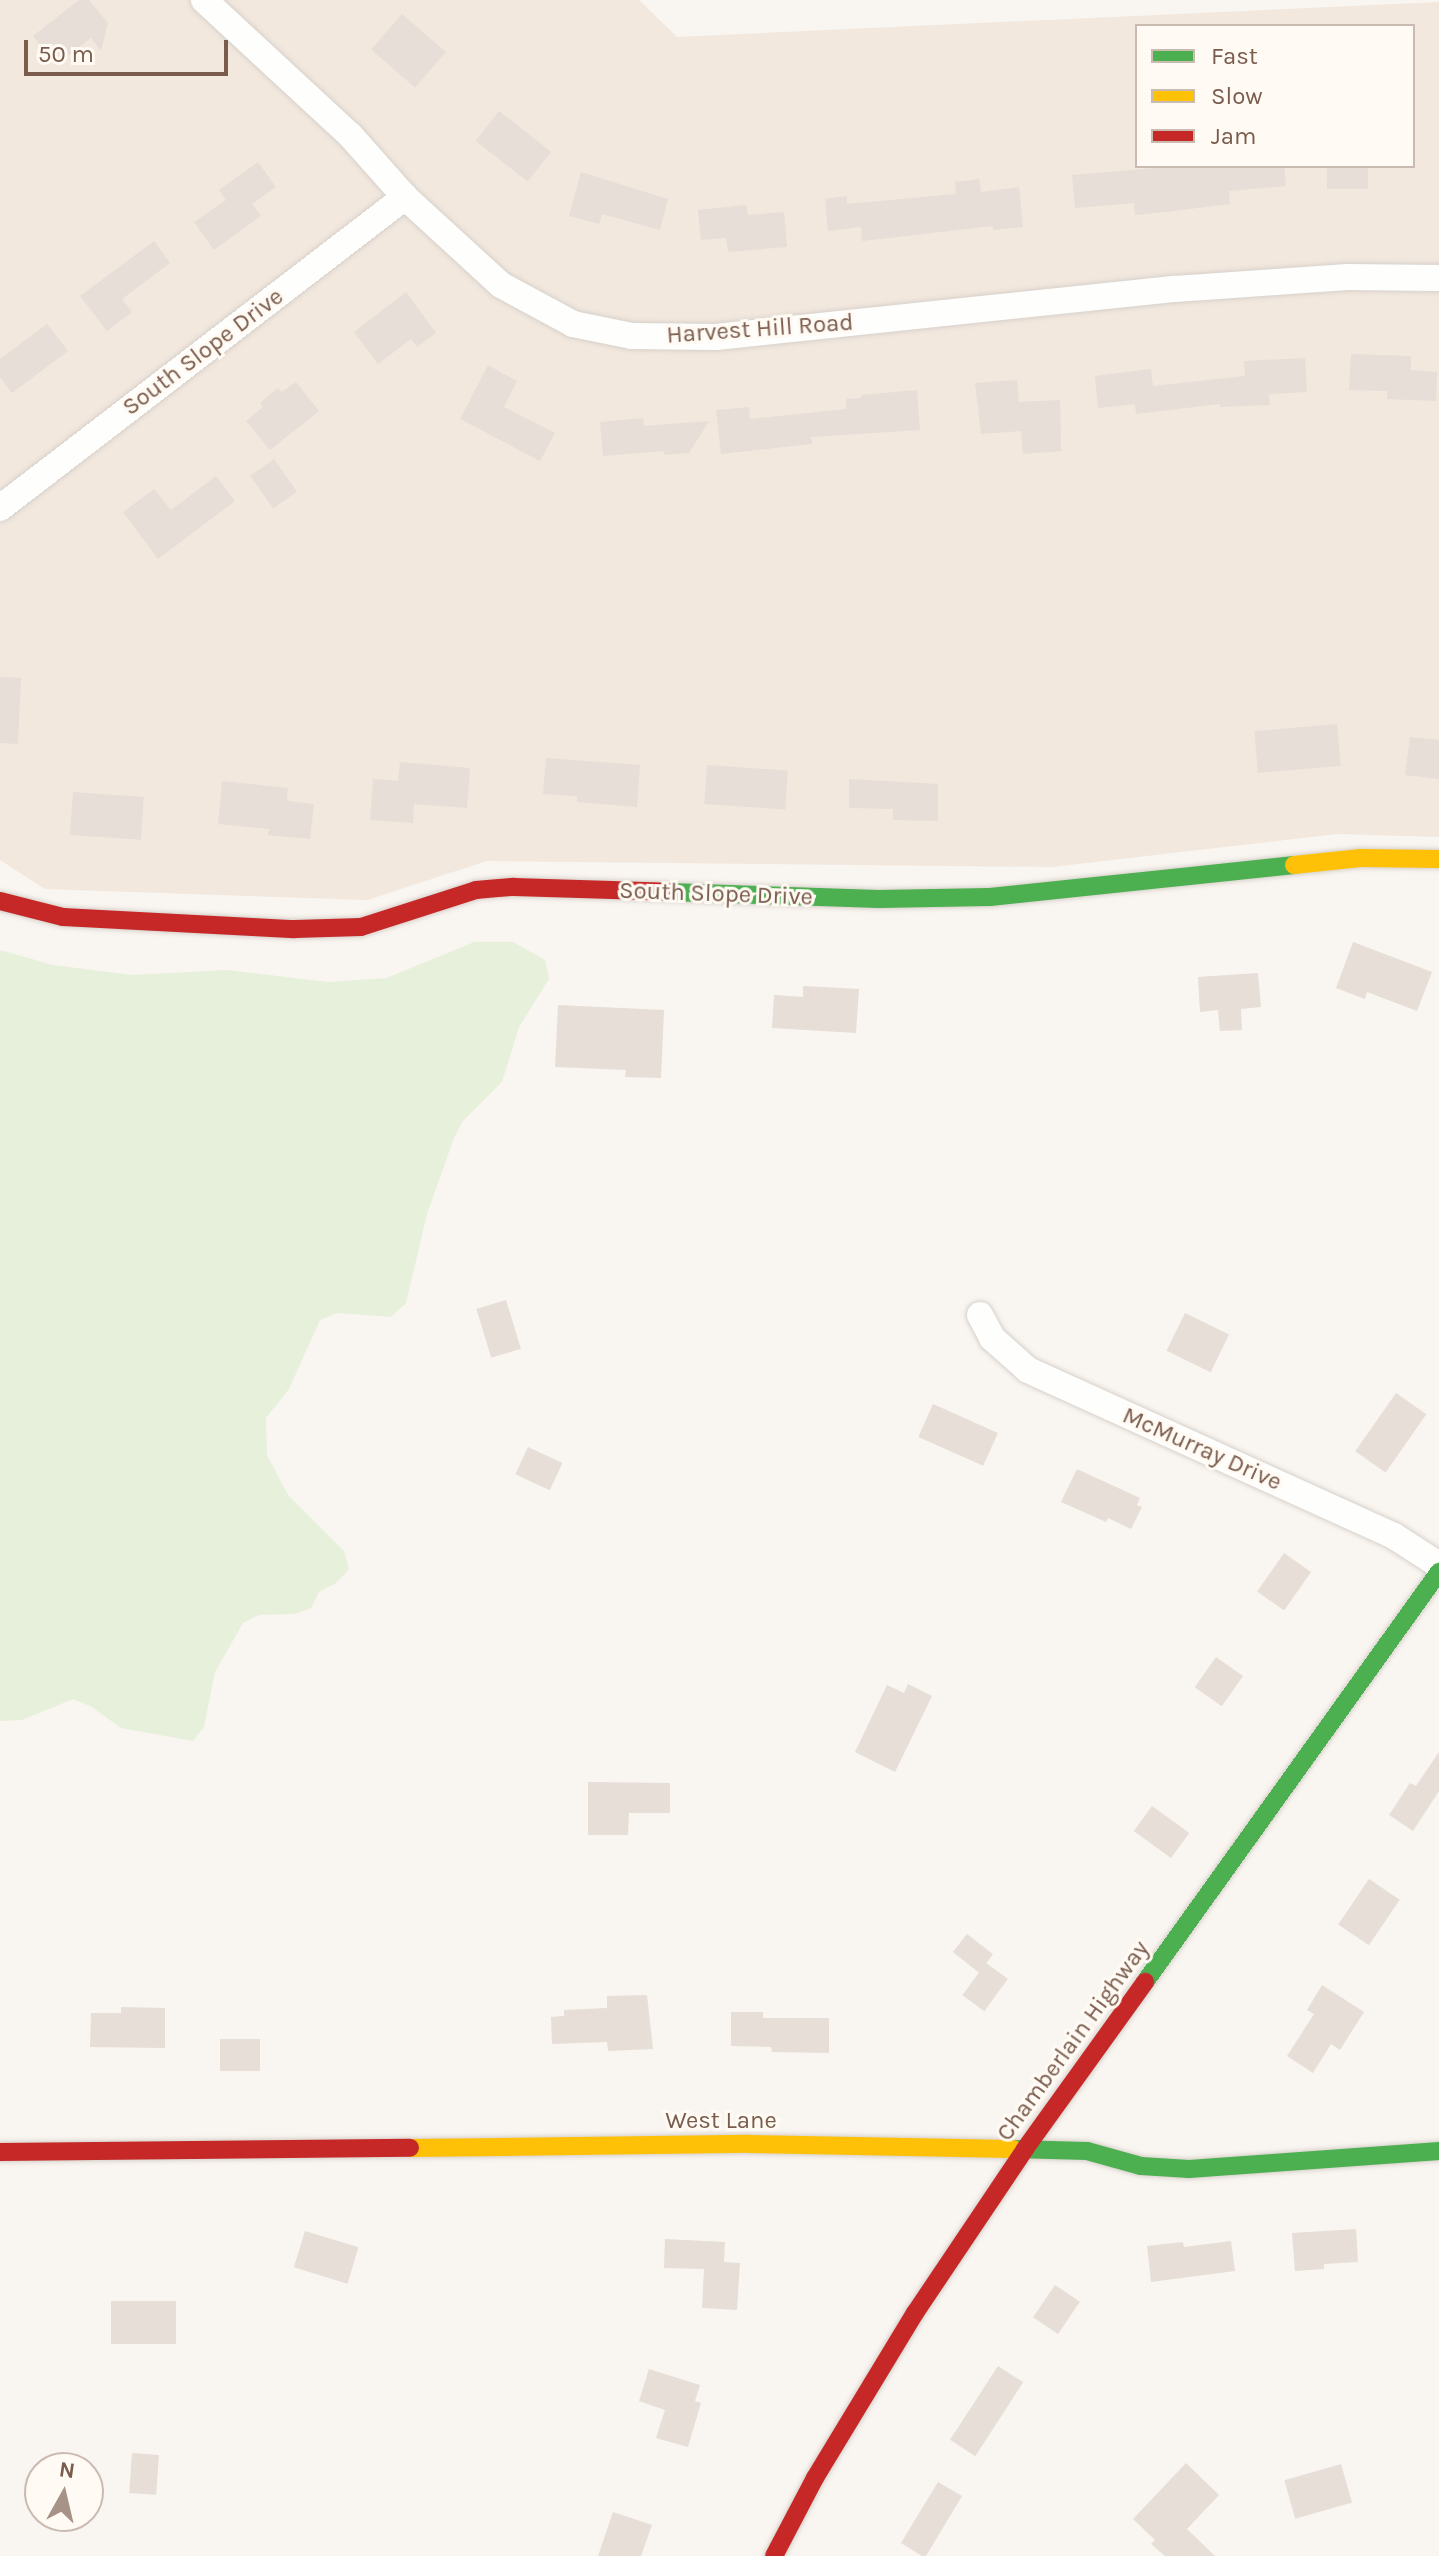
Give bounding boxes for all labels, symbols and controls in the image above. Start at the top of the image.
scale bar [28,24,232,74]
legend [1135,24,1415,168]
text: 50 m [38,40,94,68]
text: Fast [1211,42,1258,70]
text: Slow [1211,82,1263,110]
text: Jam [1211,122,1256,150]
street label: South Slope Drive [117,282,289,422]
street label: Harvest Hill Road [666,308,854,350]
street label: South Slope Drive [619,876,813,912]
street label: McMurray Drive [1118,1401,1286,1497]
street label: Chamberlain Highway [991,1935,1155,2147]
street label: West Lane [665,2107,777,2135]
north arrow [24,2452,104,2532]
text: N [57,2456,77,2484]

